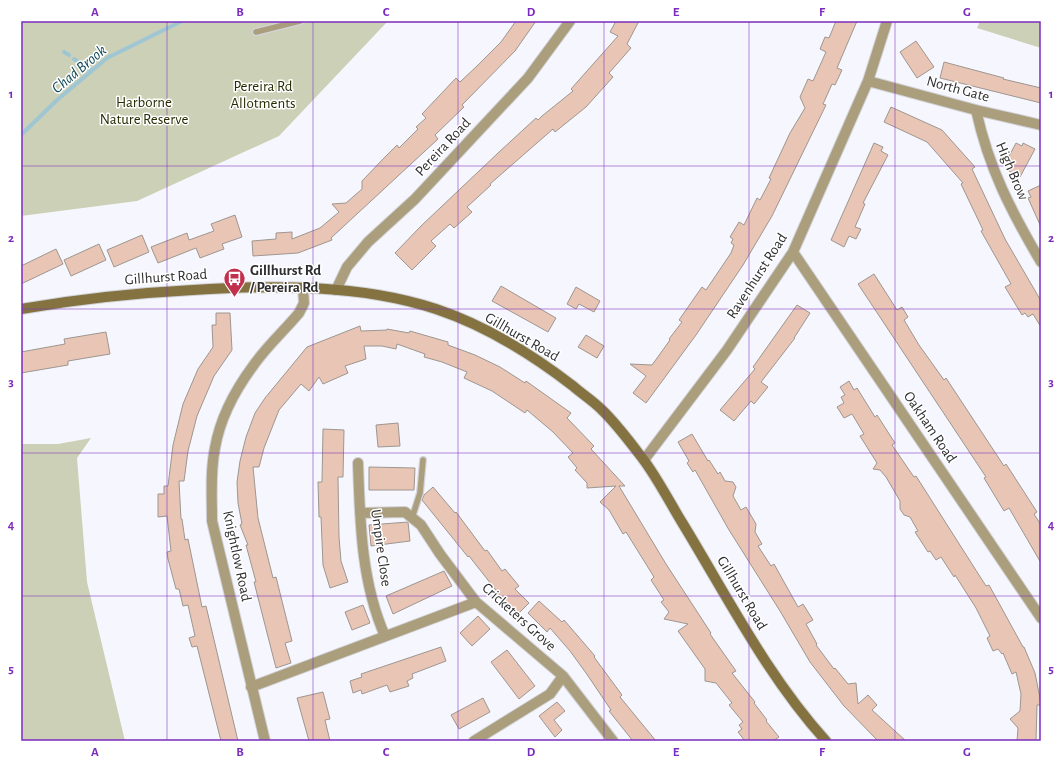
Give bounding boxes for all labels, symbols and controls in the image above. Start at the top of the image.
text: A [91,6,99,19]
text: B [236,6,244,19]
text: C [383,6,390,19]
text: D [527,6,536,19]
text: E [673,6,680,19]
text: F [819,6,826,19]
text: G [963,6,971,19]
water label: Chad Brook [49,42,109,96]
street label: North Gate [925,73,991,105]
park label: Pereira Rd Allotments [230,79,296,111]
text: 1 [9,88,13,101]
text: 1 [1049,88,1053,101]
park label: Harborne Nature Reserve [100,95,188,127]
street label: Pereira Road [412,115,474,179]
street label: High Brow [993,140,1031,202]
street label: Ravenhurst Road [724,230,790,321]
text: 2 [8,232,14,245]
text: 2 [1048,232,1054,245]
place label: Gillhurst Rd / Pereira Rd [249,263,321,295]
bus stop icon: Gillhurst Rd / Pereira Rd [222,266,248,299]
street label: Gillhurst Road [124,267,208,287]
street label: Gillhurst Road [482,310,562,364]
text: 3 [8,376,14,389]
text: 3 [1048,376,1054,389]
street label: Oakham Road [901,389,959,465]
street label: Umpire Close [368,508,394,588]
street label: Knightlow Road [220,509,254,603]
text: 4 [8,519,15,532]
text: 4 [1048,519,1055,532]
street label: Gillhurst Road [714,554,770,633]
street label: Cricketers Grove [479,580,559,654]
text: 5 [8,663,14,676]
text: 5 [1048,663,1054,676]
text: A [91,746,99,759]
text: B [236,746,244,759]
text: C [383,746,390,759]
text: D [527,746,536,759]
text: E [673,746,680,759]
text: F [819,746,826,759]
text: G [963,746,971,759]

